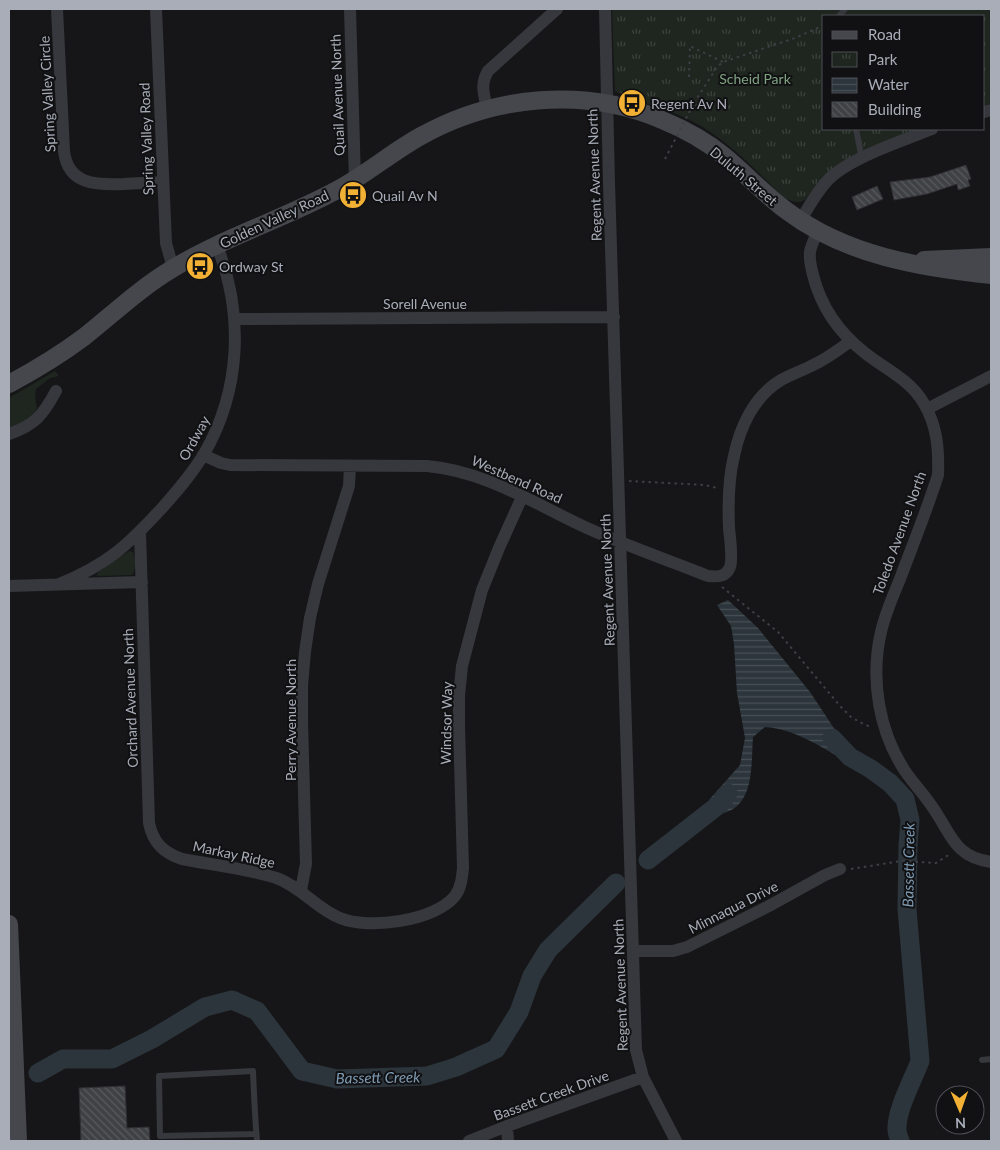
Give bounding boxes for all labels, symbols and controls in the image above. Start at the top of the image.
legend [822,15,985,130]
text: Road [868,25,901,43]
street label: Quail Avenue North [326,34,348,156]
street label: Spring Valley Circle [35,35,59,153]
text: Park [868,50,898,68]
park label: Scheid Park [719,70,792,87]
text: Water [868,75,909,93]
street label: Spring Valley Road [136,82,156,196]
bus stop icon: Regent Av N [617,88,647,118]
place label: Regent Av N [651,95,727,112]
text: Building [868,100,921,118]
street label: Regent Avenue North [583,109,605,241]
street label: Duluth Street [707,143,781,209]
bus stop icon: Quail Av N [338,180,368,210]
street label: Golden Valley Road [217,186,331,252]
place label: Quail Av N [372,187,438,204]
bus stop icon: Ordway St [185,251,215,281]
place label: Ordway St [219,258,283,275]
street label: Sorell Avenue [383,295,467,312]
street label: Ordway [175,412,214,463]
street label: Westbend Road [469,451,565,507]
street label: Toledo Avenue North [869,469,929,597]
street label: Regent Avenue North [596,514,618,646]
street label: Orchard Avenue North [119,628,141,768]
street label: Perry Avenue North [282,659,299,781]
street label: Windsor Way [437,680,455,765]
water label: Bassett Creek [898,822,918,907]
street label: Markay Ridge [191,837,277,871]
street label: Minnaqua Drive [685,877,781,937]
street label: Regent Avenue North [609,919,631,1051]
street label: Bassett Creek Drive [491,1066,611,1124]
water label: Bassett Creek [336,1067,421,1087]
north arrow [935,1085,985,1135]
text: N [955,1115,966,1132]

